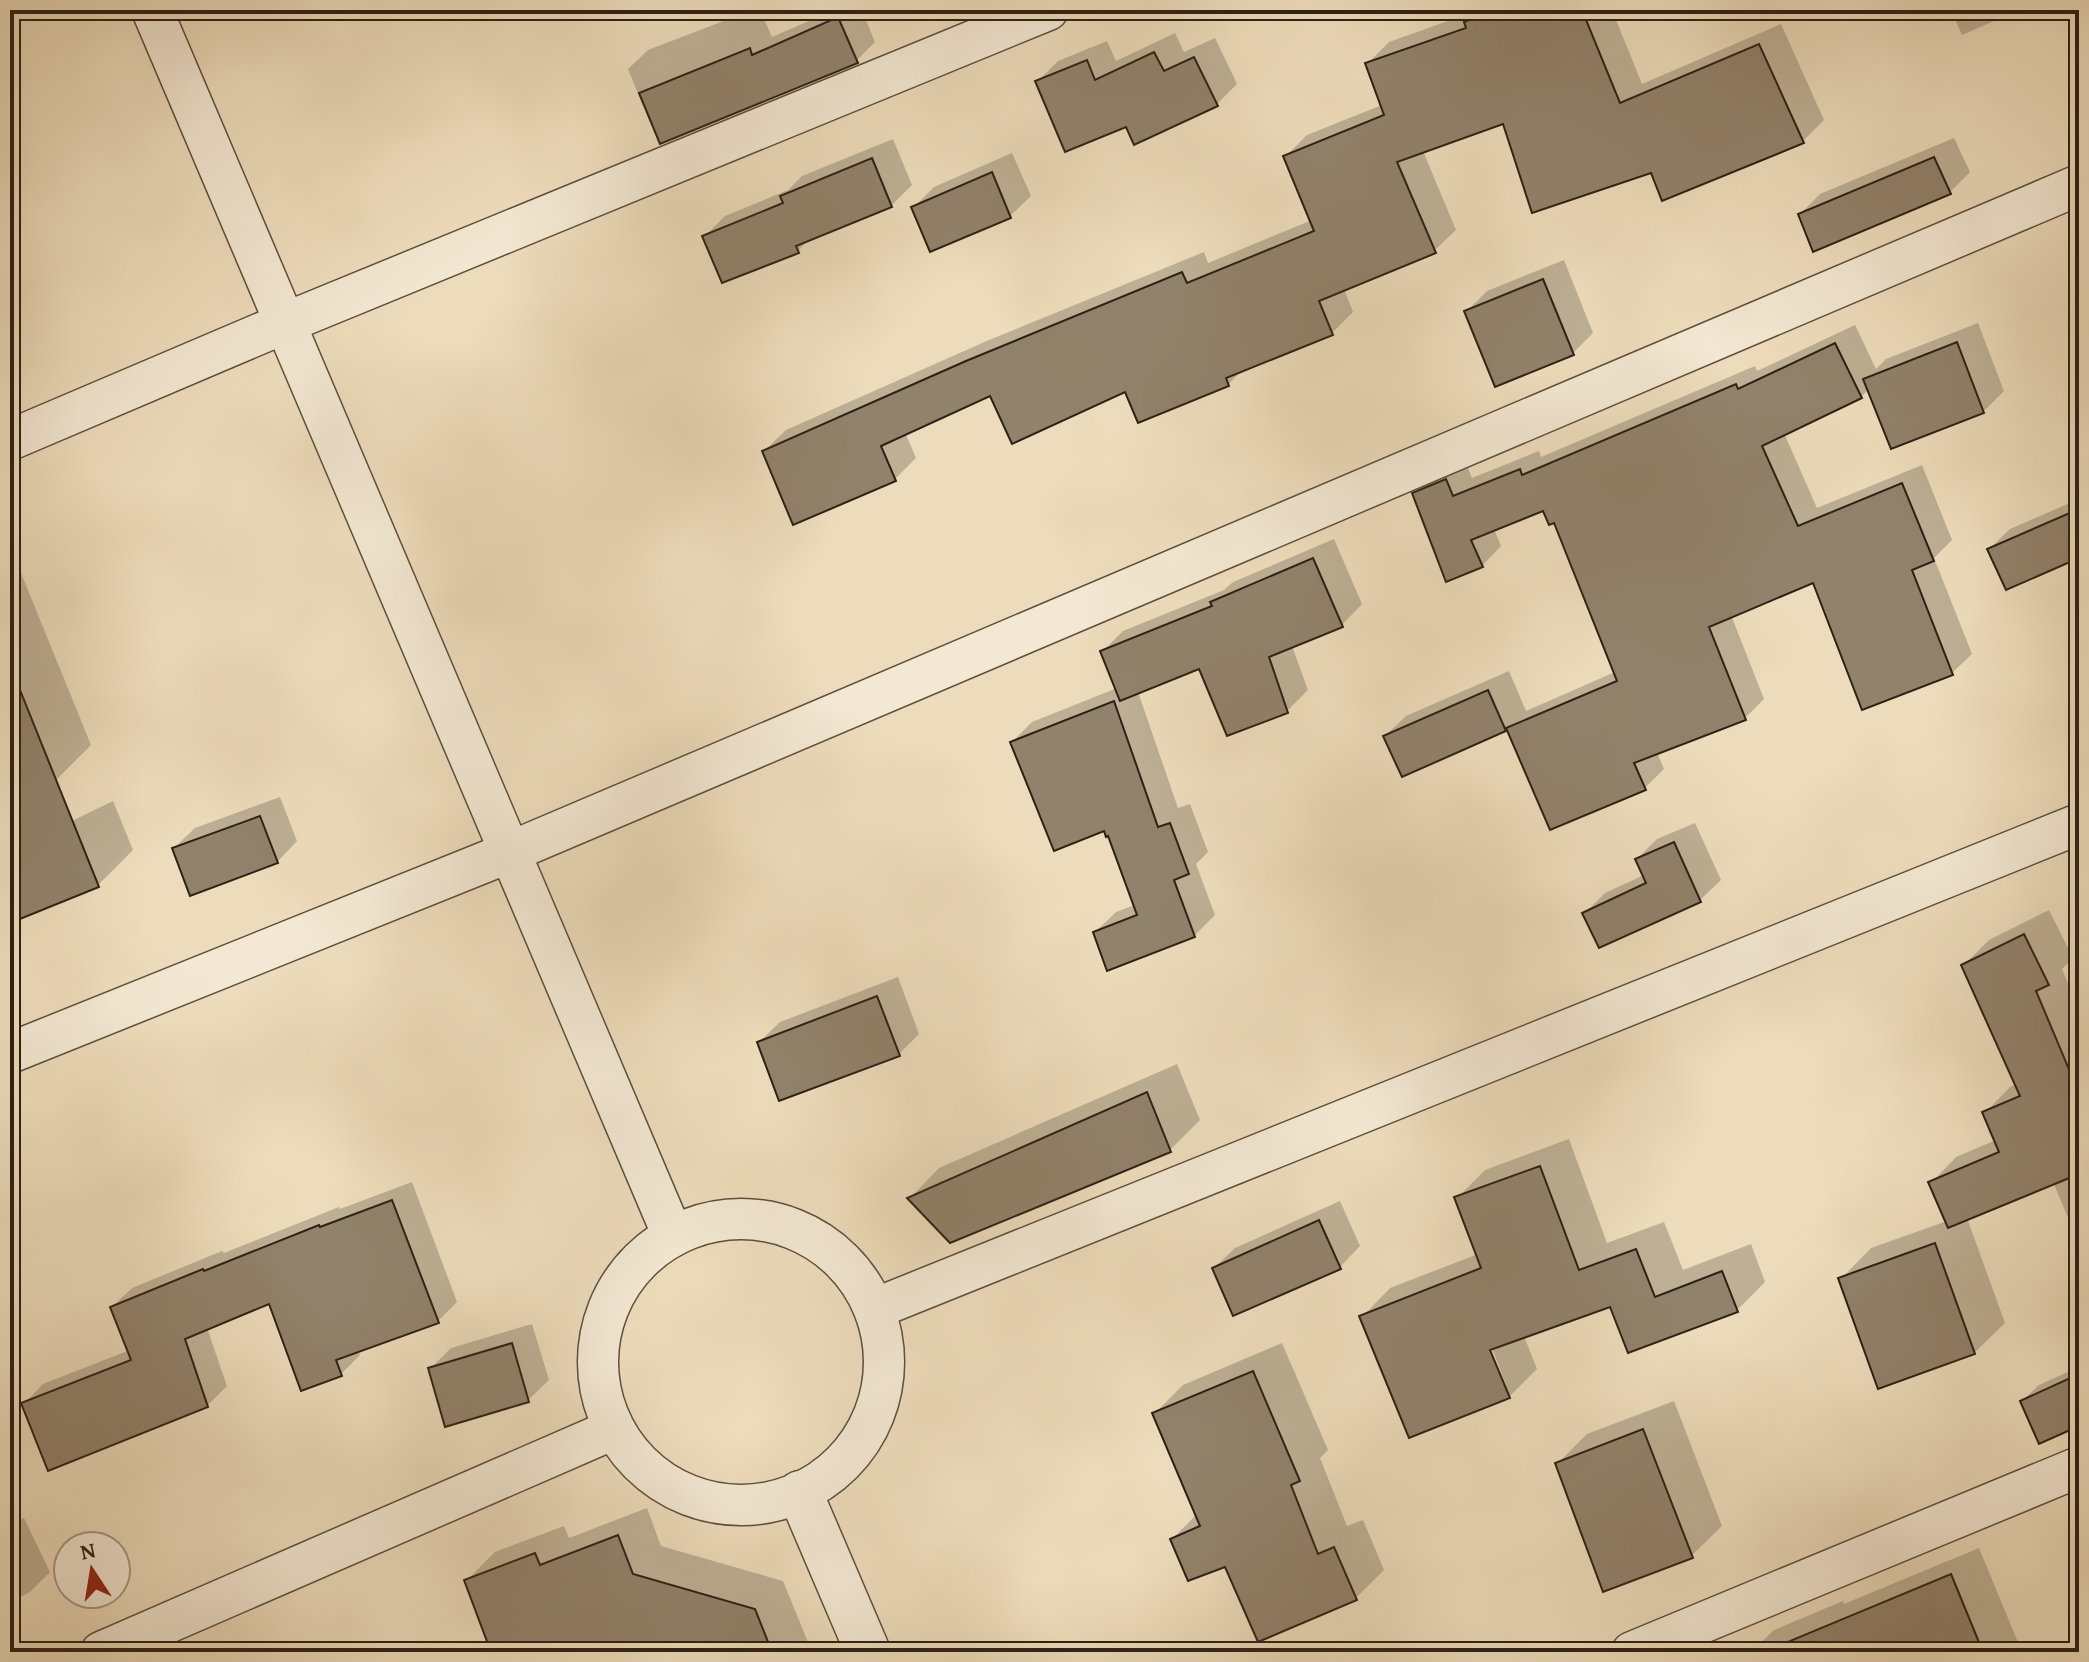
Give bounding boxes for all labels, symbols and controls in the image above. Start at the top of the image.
north arrow [52,1530,132,1610]
text: N [77,1533,99,1568]

